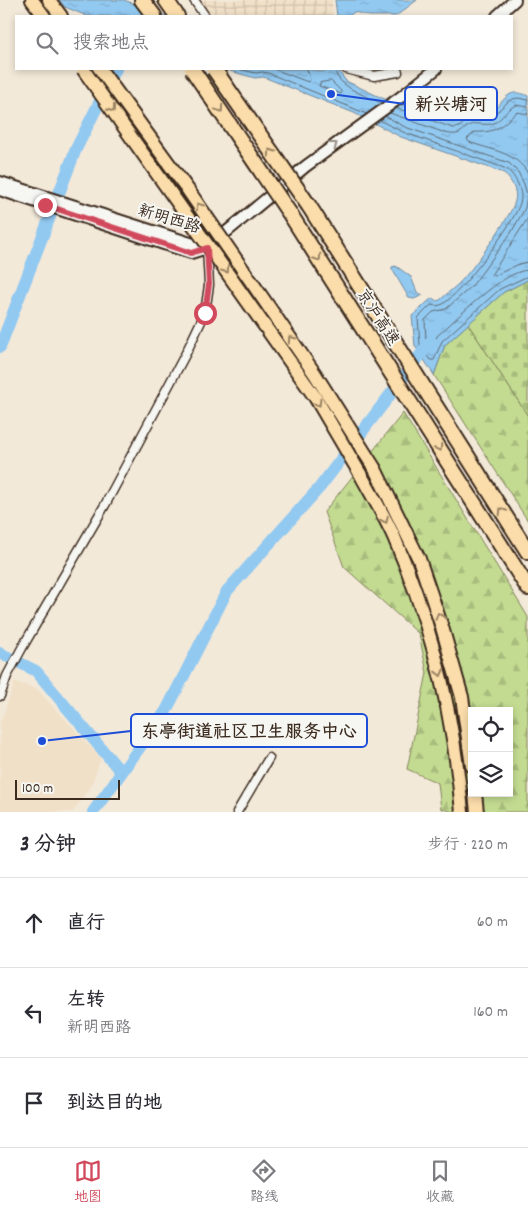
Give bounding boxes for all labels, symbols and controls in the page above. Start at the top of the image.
search box [15,15,513,70]
icon: search [33,29,61,57]
text: 搜索地点 [73,31,149,58]
callout: 新兴塘河 [405,87,497,120]
text: 新兴塘河 [415,94,487,119]
one-way arrow [106,103,115,112]
one-way arrow [214,103,223,113]
one-way arrow [328,142,338,151]
one-way arrow [268,148,277,158]
route end [34,194,57,217]
street label: 新明西路 [135,200,203,240]
one-way arrow [196,202,205,212]
one-way arrow [312,253,322,262]
one-way arrow [220,264,229,273]
street label: 京沪高速 [350,285,404,351]
route start [194,302,217,325]
one-way arrow [288,336,297,345]
one-way arrow [312,398,322,407]
one-way arrow [433,442,442,451]
one-way arrow [499,507,508,516]
one-way arrow [379,515,389,524]
one-way arrow [434,612,444,621]
one-way arrow [434,668,444,676]
map controls [468,707,513,797]
button: locate [468,707,513,752]
callout: 东亭街道社区卫生服务中心 [131,714,367,747]
text: 东亭街道社区卫生服务中心 [141,721,357,746]
button: layers [468,752,513,797]
scale bar [15,777,120,800]
text: 100 m [22,779,53,799]
text: 3 分钟 [20,831,76,861]
text: 步行 · 220 m [428,834,508,857]
icon: ahead [20,909,48,937]
text: 直行 [67,911,105,938]
text: 60 m [477,911,508,934]
text: 左转 [67,988,105,1015]
icon: left [20,999,48,1027]
text: 160 m [473,1001,508,1024]
text: 新明西路 [67,1017,131,1040]
icon: arrive [20,1089,48,1117]
text: 到达目的地 [67,1091,162,1118]
tab: 地图 [74,1157,102,1208]
tab: 路线 [250,1157,278,1208]
tab: 收藏 [426,1157,454,1208]

